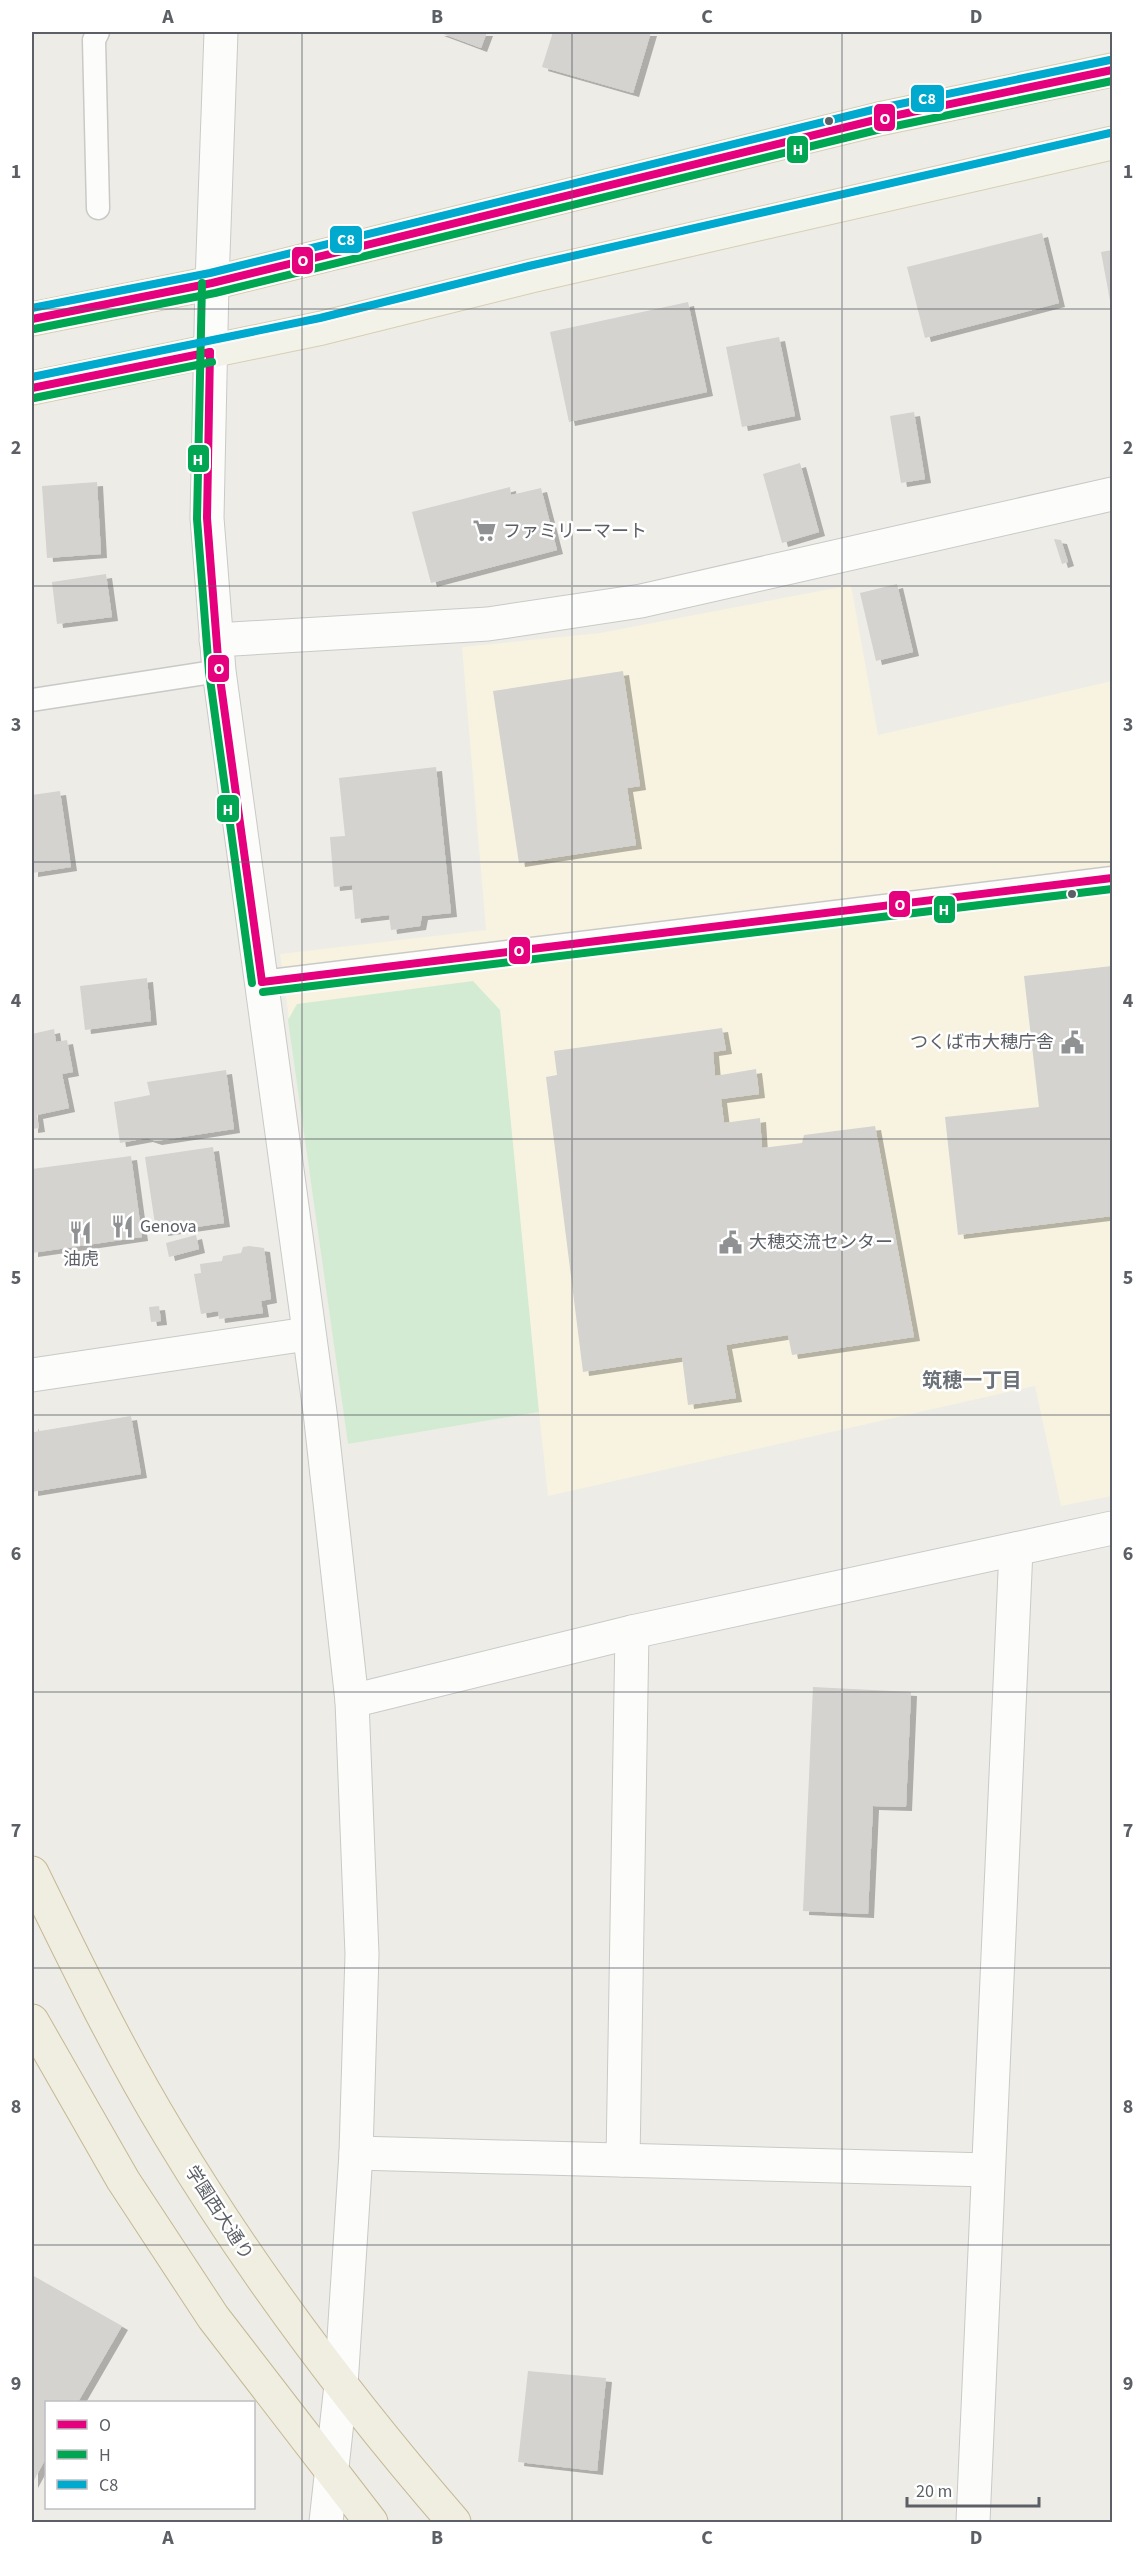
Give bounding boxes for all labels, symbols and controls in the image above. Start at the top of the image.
text: A [161,3,174,31]
text: B [431,3,443,31]
text: C [701,3,713,31]
text: D [970,3,982,31]
line badge: C8 [910,84,945,113]
text: C8 [918,88,936,110]
line badge: O [873,103,896,132]
text: O [880,108,891,130]
unlabelled marker [823,115,835,127]
line badge: H [786,135,809,164]
text: H [793,139,803,161]
text: 1 [11,158,21,186]
text: 1 [1123,158,1133,186]
line badge: C8 [329,225,363,254]
text: C8 [337,229,355,251]
line badge: O [291,246,314,275]
text: O [298,250,309,272]
text: 2 [11,434,21,462]
text: 2 [1123,434,1133,462]
line badge: H [187,444,210,473]
text: H [193,449,203,471]
supermarket icon: ファミリーマート [472,518,498,544]
place label: ファミリーマート [503,519,647,544]
line badge: O [207,654,230,683]
text: O [214,658,225,680]
text: 3 [11,711,21,739]
text: 3 [1123,711,1133,739]
line badge: H [216,794,240,823]
text: H [223,799,233,821]
unlabelled marker [1066,888,1078,900]
line badge: O [888,890,911,918]
text: O [895,894,906,916]
line badge: H [933,895,956,924]
text: H [939,899,949,921]
line badge: O [508,936,531,965]
text: O [514,940,525,962]
text: 4 [11,987,22,1015]
text: 4 [1123,987,1134,1015]
public building icon: つくば市大穂庁舎 [1059,1029,1085,1055]
place label: つくば市大穂庁舎 [910,1030,1054,1055]
restaurant icon: Genova [109,1213,135,1239]
place label: Genova [140,1214,197,1239]
restaurant icon: 油虎 [68,1220,94,1246]
public building icon: 大穂交流センター [718,1229,744,1255]
place label: 大穂交流センター [749,1230,893,1255]
place label: 油虎 [63,1247,99,1272]
text: 5 [11,1264,21,1292]
text: 5 [1123,1264,1133,1292]
district label: 筑穂一丁目 [922,1367,1022,1395]
text: 6 [11,1540,21,1568]
text: 6 [1123,1540,1133,1568]
text: 7 [11,1817,21,1845]
text: 7 [1123,1817,1133,1845]
text: 8 [11,2093,21,2121]
text: 8 [1123,2093,1133,2121]
street label: 学園西大通り [179,2161,259,2265]
text: 9 [11,2370,21,2398]
text: 9 [1123,2370,1133,2398]
legend [45,2401,255,2509]
text: O [99,2413,111,2438]
text: H [99,2443,111,2468]
scale bar [907,2470,1039,2508]
text: C8 [99,2473,118,2498]
text: 20 m [916,2479,952,2504]
text: A [161,2524,174,2552]
text: B [431,2524,443,2552]
text: C [701,2524,713,2552]
text: D [970,2524,982,2552]

